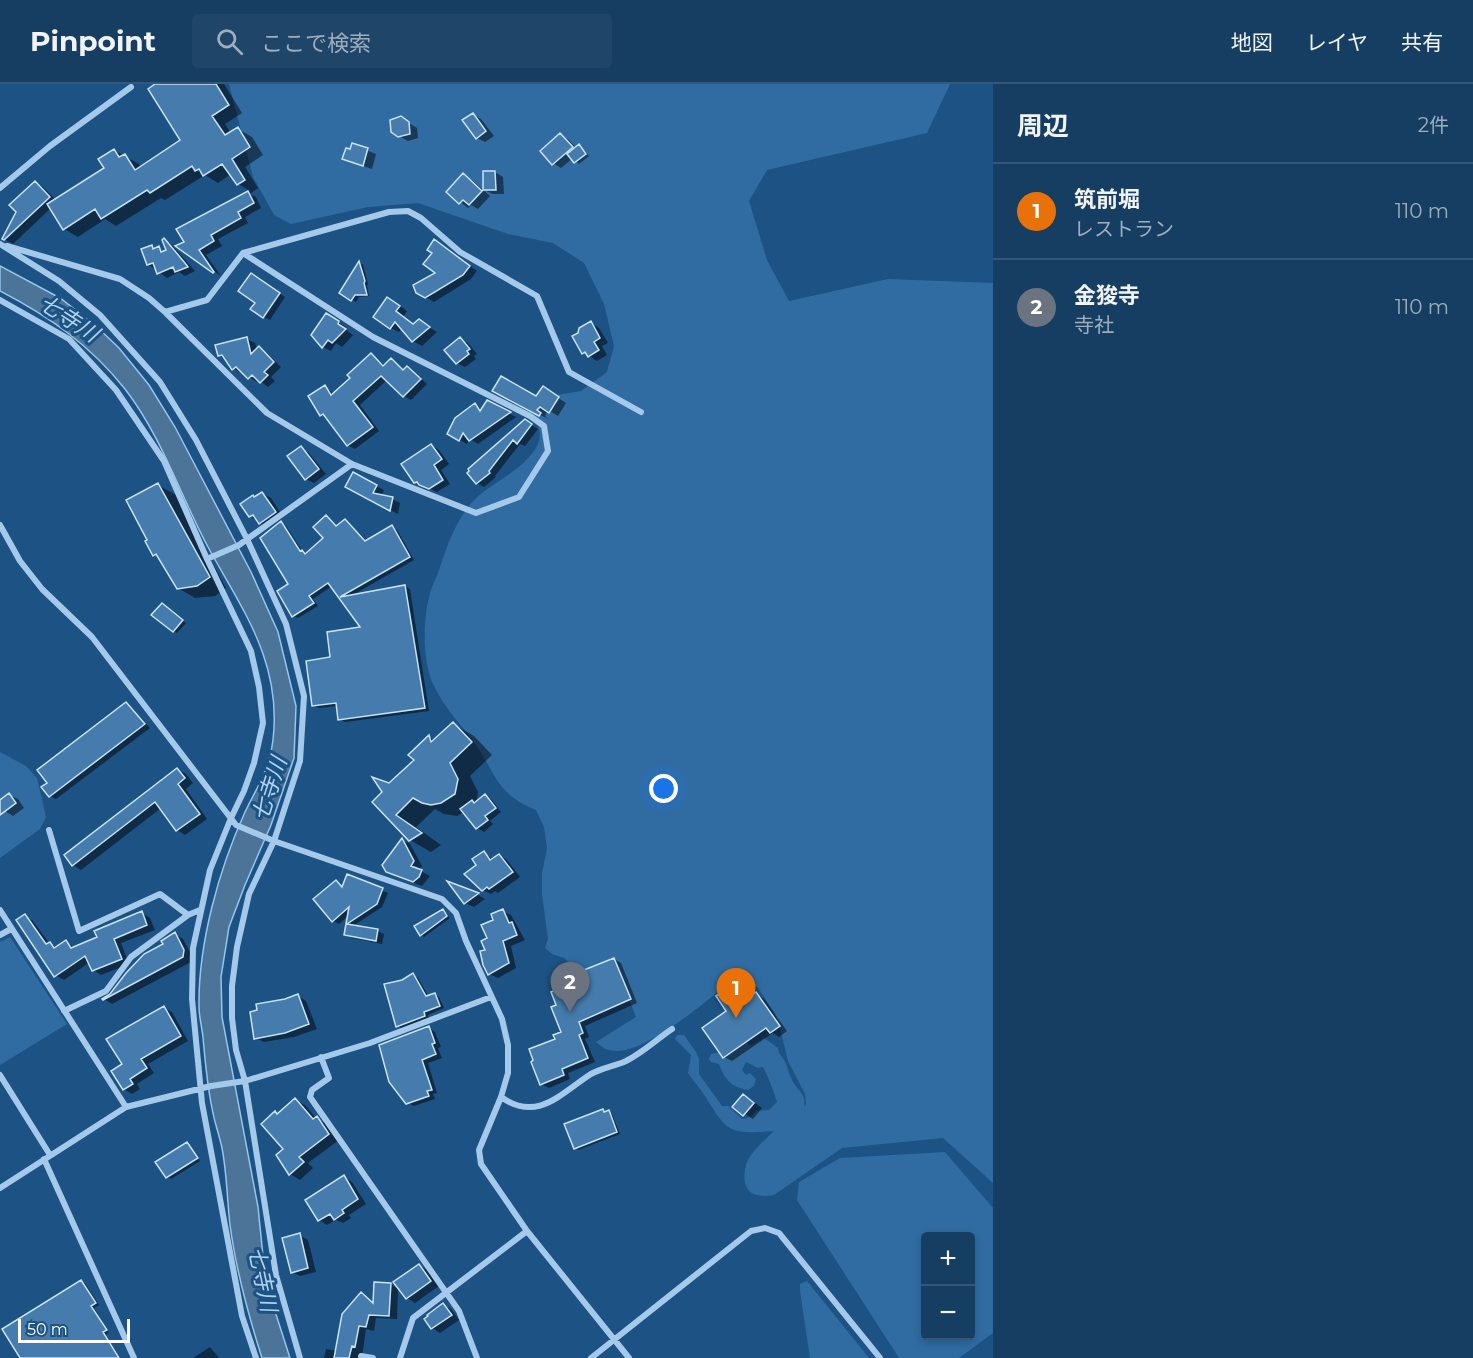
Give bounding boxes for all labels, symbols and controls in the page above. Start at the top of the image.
search box [192,14,612,68]
text: Pinpoint [30,24,156,58]
icon: search [213,25,246,58]
text: ここで検索 [261,30,371,57]
text: 地図 [1231,30,1273,55]
text: レイヤ [1306,30,1368,55]
text: 共有 [1401,30,1443,55]
text: 周辺 [1017,110,1069,142]
text: 2件 [1418,113,1449,137]
text: 筑前堀 [1074,186,1140,213]
text: 1 [1033,199,1040,223]
text: 110 m [1395,199,1449,223]
text: レストラン [1074,217,1174,241]
text: 金狻寺 [1074,282,1140,309]
water label: 七寺川 [34,289,105,349]
text: 2 [1031,295,1042,319]
text: 110 m [1395,295,1449,319]
text: 寺社 [1074,313,1114,337]
water label: 七寺川 [246,752,293,825]
your location [649,774,678,803]
pin: 2 [550,962,590,1012]
pin: 1 [716,968,756,1018]
map controls [921,1232,975,1340]
button: + [921,1232,975,1286]
water label: 七寺川 [242,1244,283,1316]
button: − [921,1286,975,1340]
scale bar [18,1316,130,1344]
text: 50 m [27,1320,68,1339]

